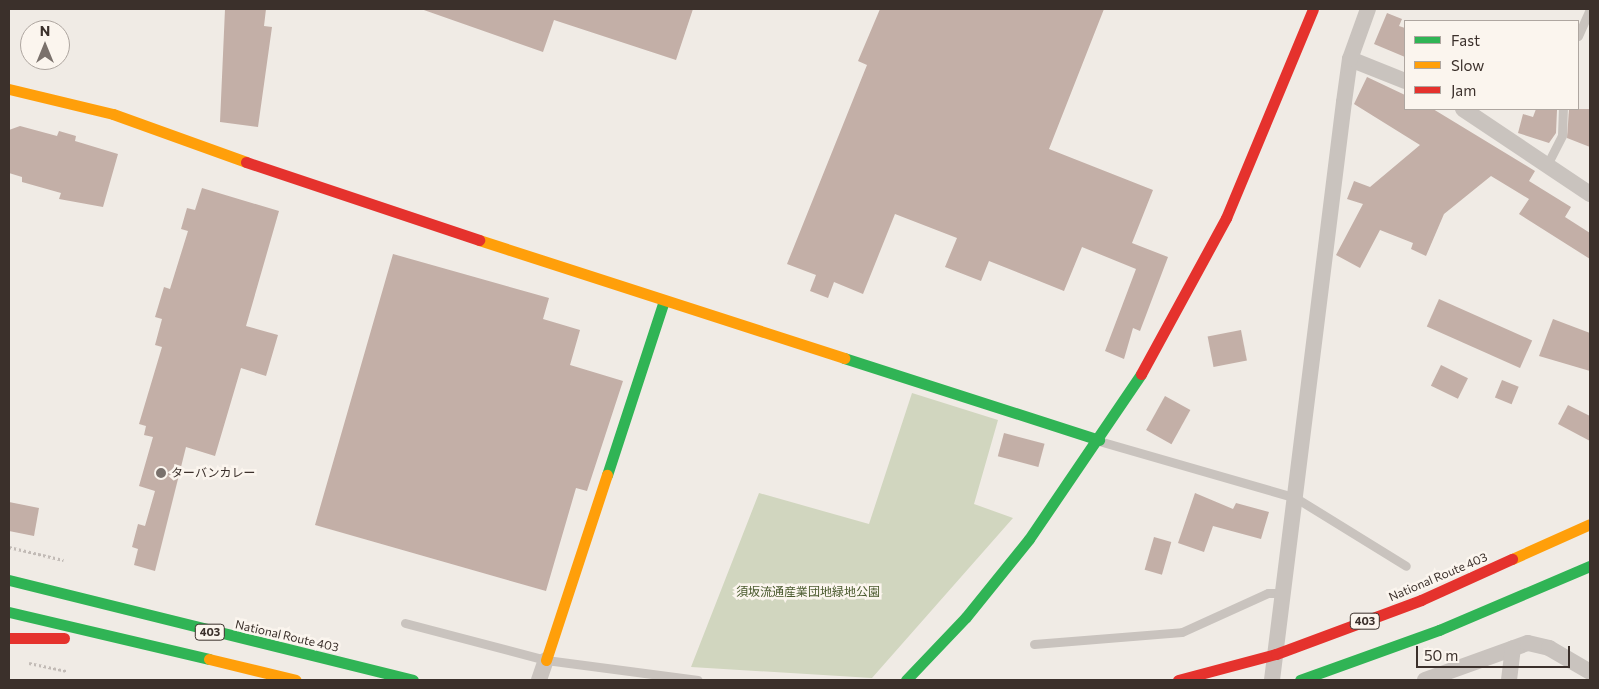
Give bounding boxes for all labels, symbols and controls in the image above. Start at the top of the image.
north arrow [20,20,70,70]
legend [1404,20,1579,110]
text: N [40,22,50,39]
text: Fast [1451,31,1480,49]
text: Slow [1451,56,1484,74]
text: Jam [1451,81,1476,99]
place label: ターバンカレー [171,466,255,480]
marker: ターバンカレー [155,467,167,479]
street label: National Route 403 [1386,550,1490,604]
park label: 須坂流通産業団地緑地公園 [736,585,880,599]
road number: 403 [1349,612,1381,630]
street label: National Route 403 [234,617,340,655]
road number: 403 [194,624,226,640]
scale bar [1419,636,1573,668]
text: 50 m [1424,646,1458,664]

